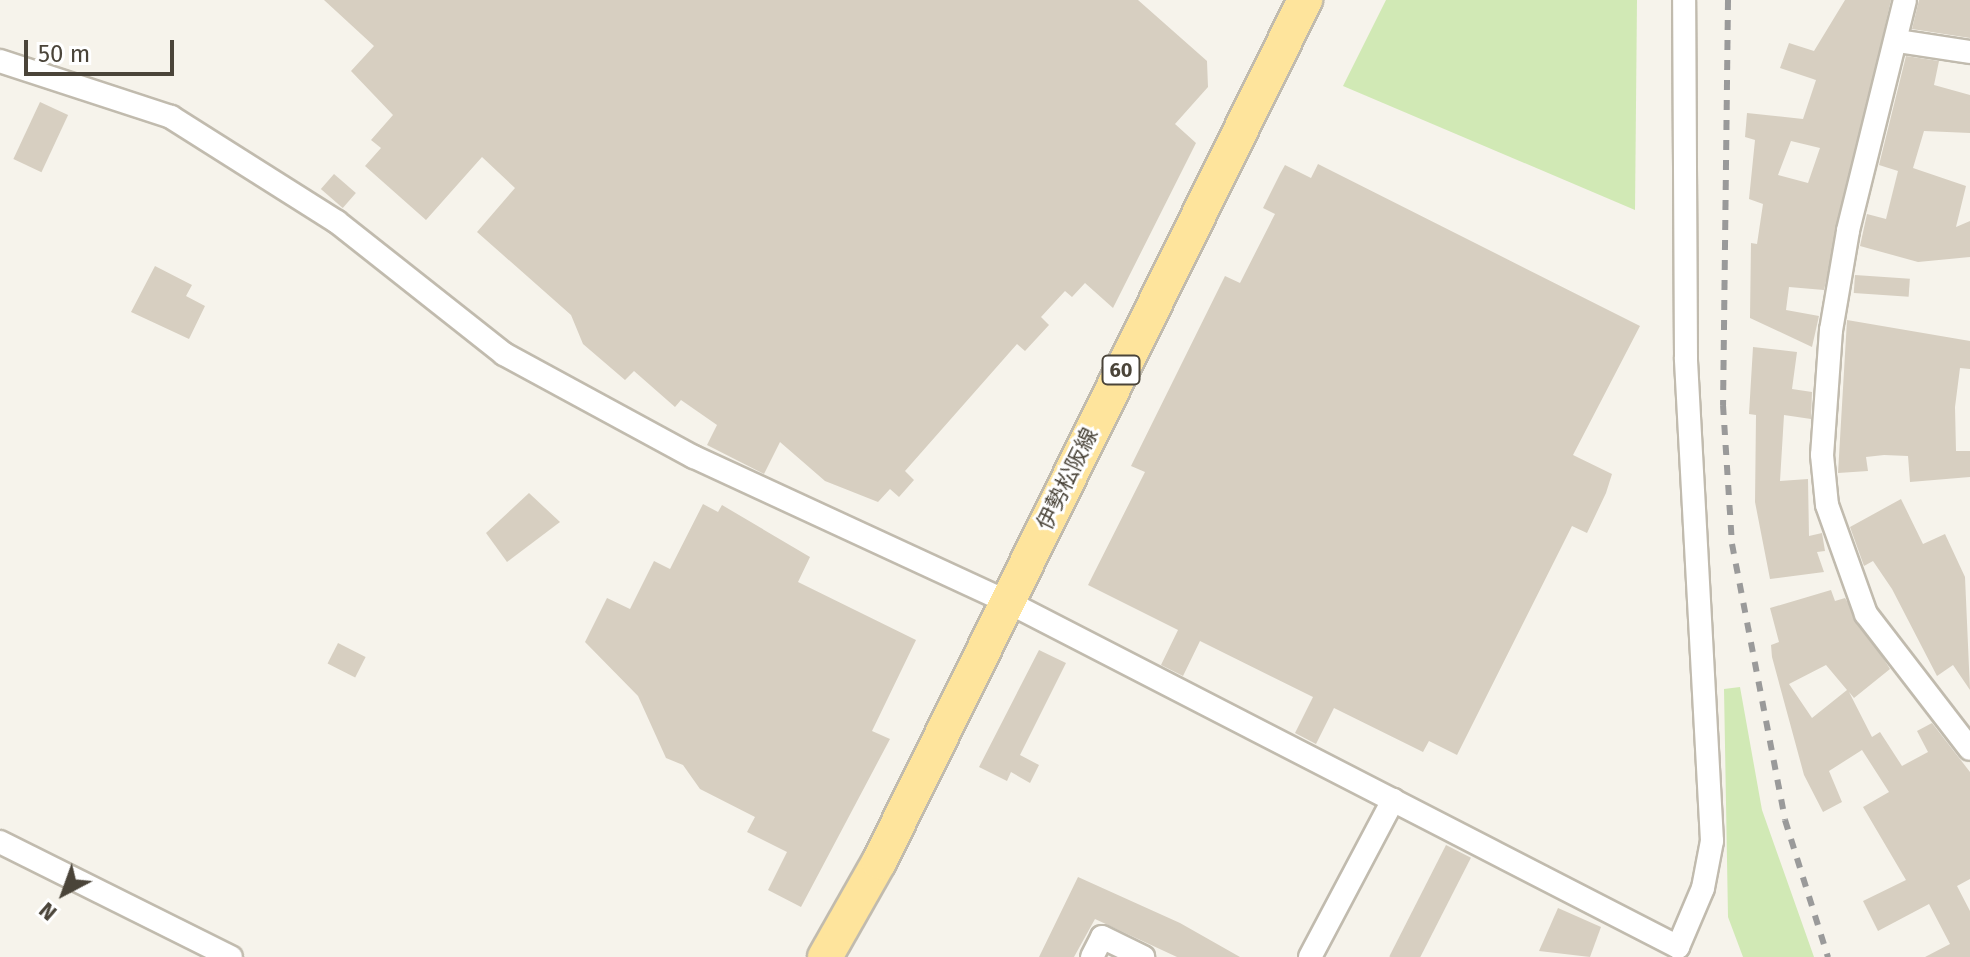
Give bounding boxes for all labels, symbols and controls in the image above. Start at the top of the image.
scale bar [28,24,178,74]
text: 50 m [38,40,90,68]
road number: 60 [1101,354,1141,386]
street label: 伊勢松阪線 [1031,424,1103,534]
north arrow [24,853,104,933]
text: N [34,897,62,926]

